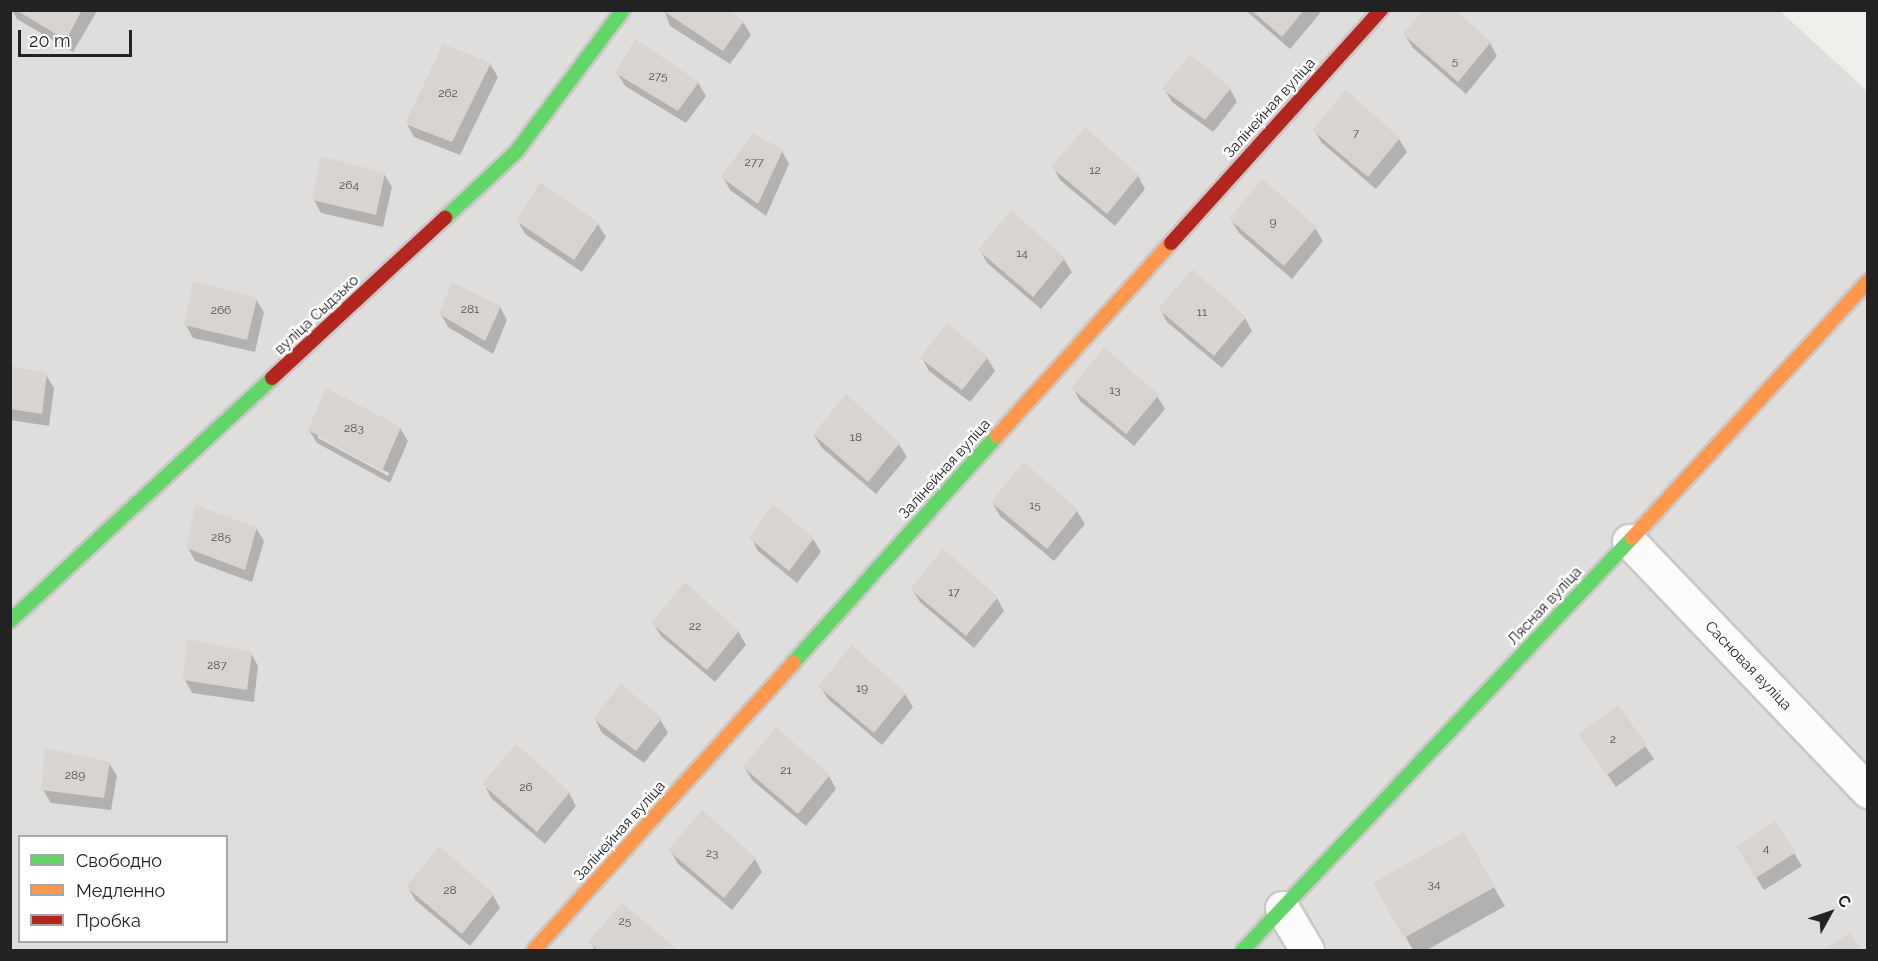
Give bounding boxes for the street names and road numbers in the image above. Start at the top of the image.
street label: Залінейная вуліца [1221,54,1319,162]
street label: вуліца Сыдзько [271,271,363,359]
street label: Залінейная вуліца [896,415,994,523]
street label: Лясная вуліца [1504,563,1586,649]
street label: Сасновая вуліца [1701,618,1795,714]
street label: Залінейная вуліца [571,777,669,885]

